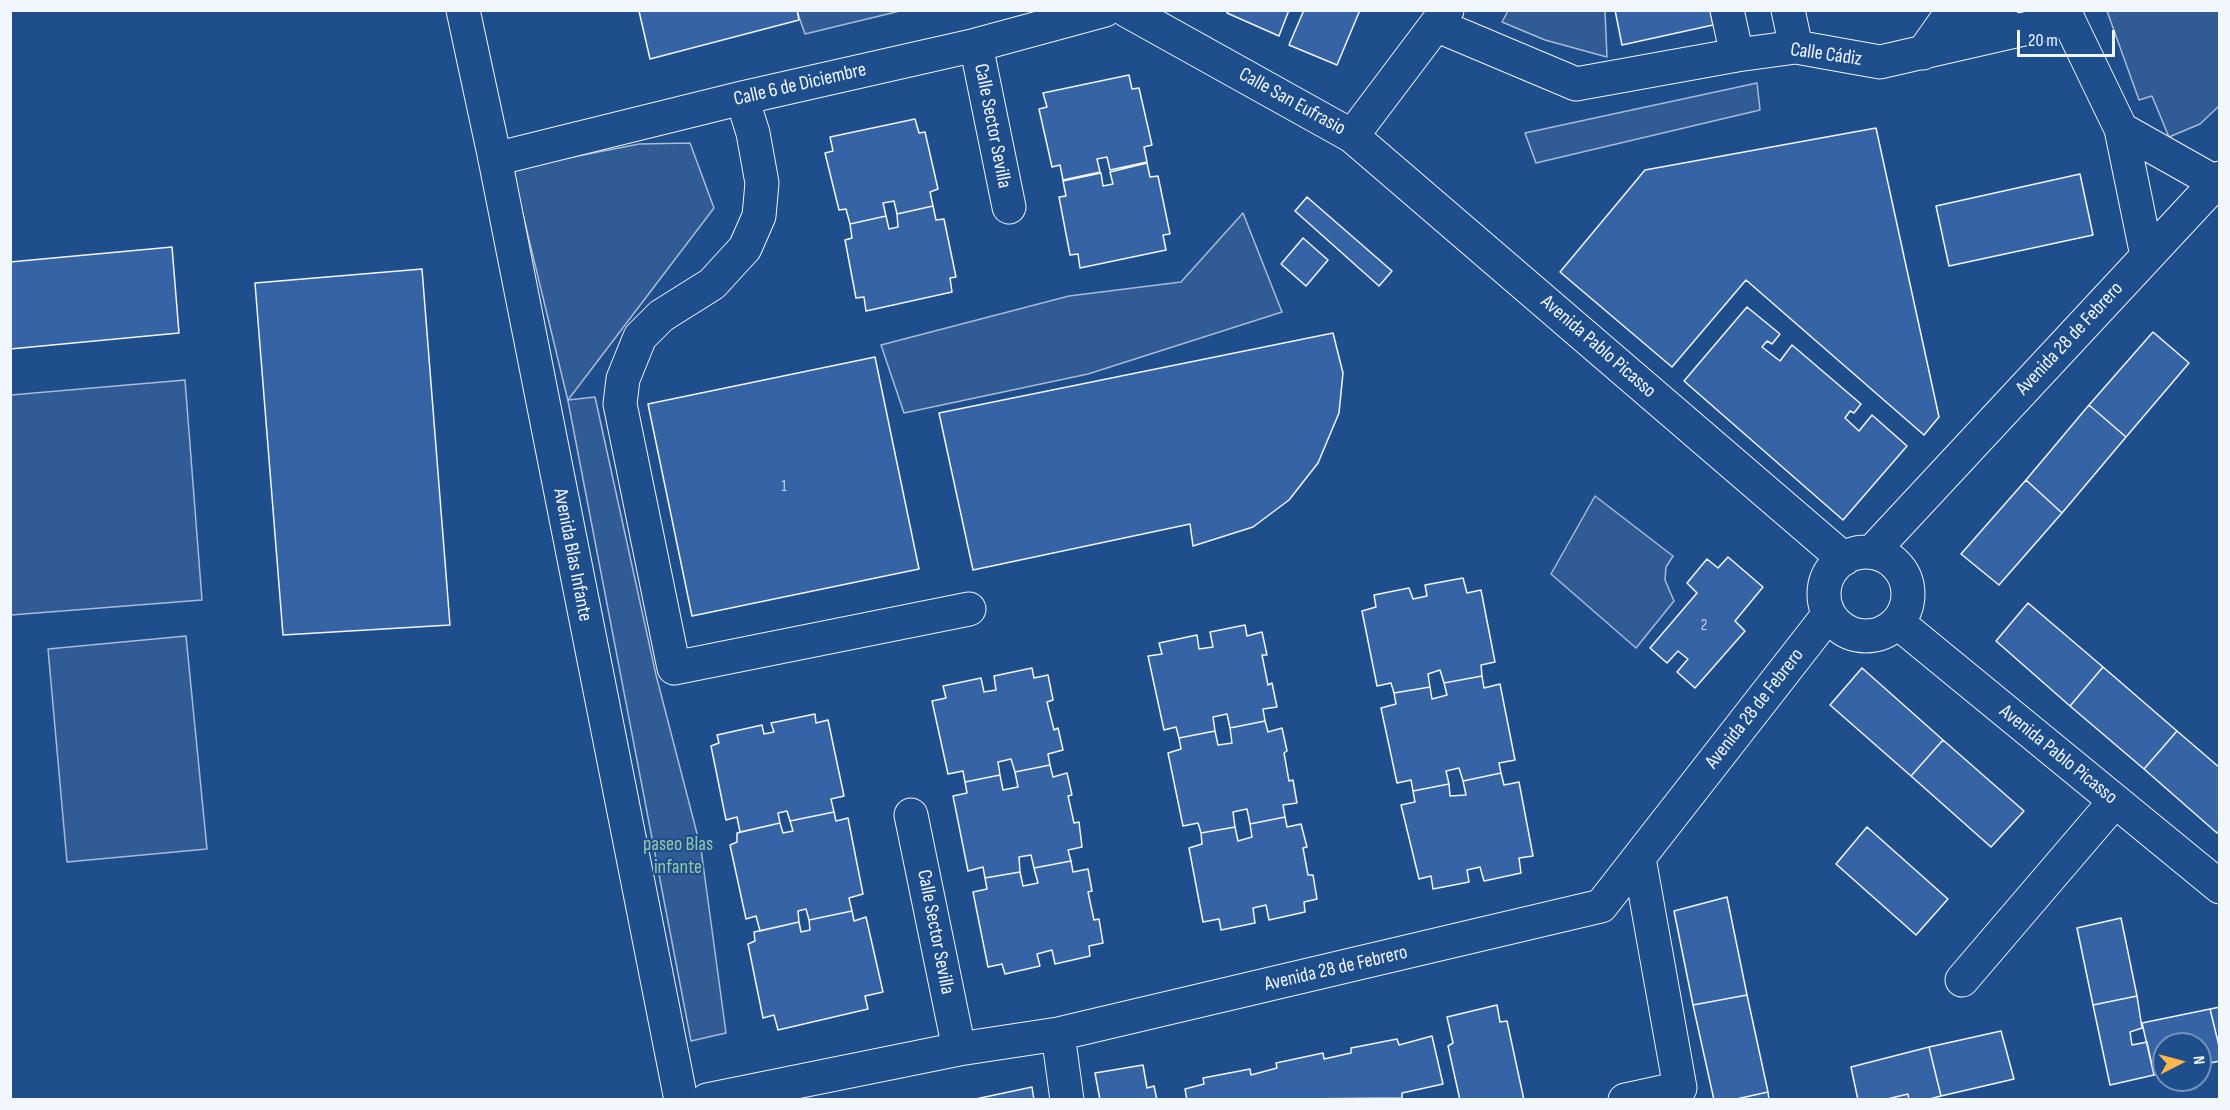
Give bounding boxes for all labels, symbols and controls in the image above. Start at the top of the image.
scale bar [2020,18,2118,56]
text: 20 m [2028,30,2058,51]
street label: Calle Cádiz [1789,38,1863,72]
street label: Calle 6 de Diciembre [731,58,869,112]
street label: Calle Sector Sevilla [968,62,1016,190]
street label: Calle San Eufrasio [1234,63,1350,141]
street label: Avenida 28 de Febrero [2011,277,2129,401]
street label: Avenida Pablo Picasso [1535,290,1661,404]
house number: 1 [781,477,787,497]
street label: Avenida Blas Infante [547,487,597,623]
house number: 2 [1701,616,1707,636]
street label: Avenida 28 de Febrero [1701,644,1809,774]
street label: Avenida Pablo Picasso [1994,700,2122,810]
park label: paseo Blas infante [643,833,713,880]
street label: Calle Sector Sevilla [911,868,959,996]
street label: Avenida 28 de Febrero [1262,941,1410,997]
north arrow [2152,1032,2212,1092]
text: N [2189,1055,2208,1066]

